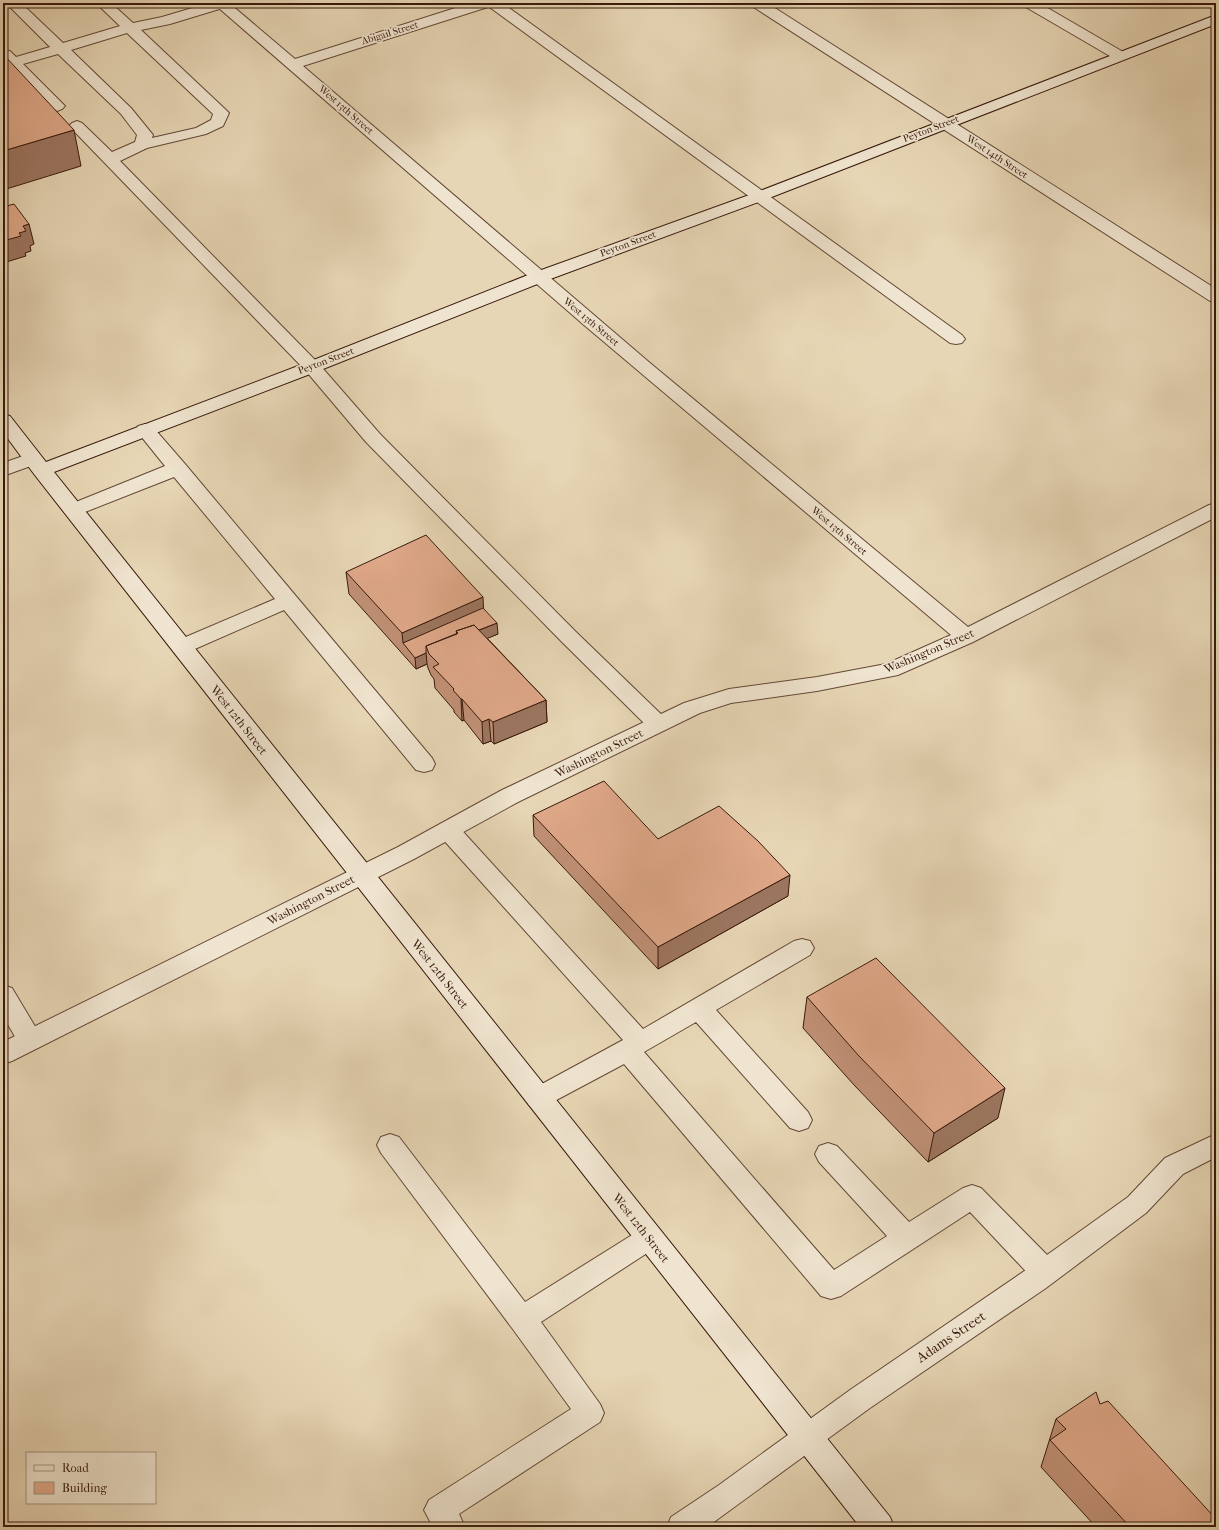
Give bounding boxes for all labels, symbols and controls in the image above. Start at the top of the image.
street label: Abigail Street [359,19,420,48]
street label: West 13th Street [315,82,376,137]
street label: Peyton Street [901,113,961,145]
street label: West 14th Street [963,132,1030,182]
street label: Peyton Street [598,228,658,260]
street label: West 13th Street [560,295,622,349]
street label: Peyton Street [296,345,356,377]
street label: West 13th Street [808,504,870,558]
street label: Washington Street [881,625,977,677]
street label: West 12th Street [207,682,271,758]
street label: Washington Street [552,725,646,781]
street label: Washington Street [264,872,358,929]
street label: West 12th Street [408,936,472,1012]
street label: West 12th Street [609,1190,673,1266]
street label: Adams Street [912,1308,989,1367]
legend [26,1452,156,1504]
text: Road [62,1461,89,1475]
text: Building [62,1481,107,1495]

